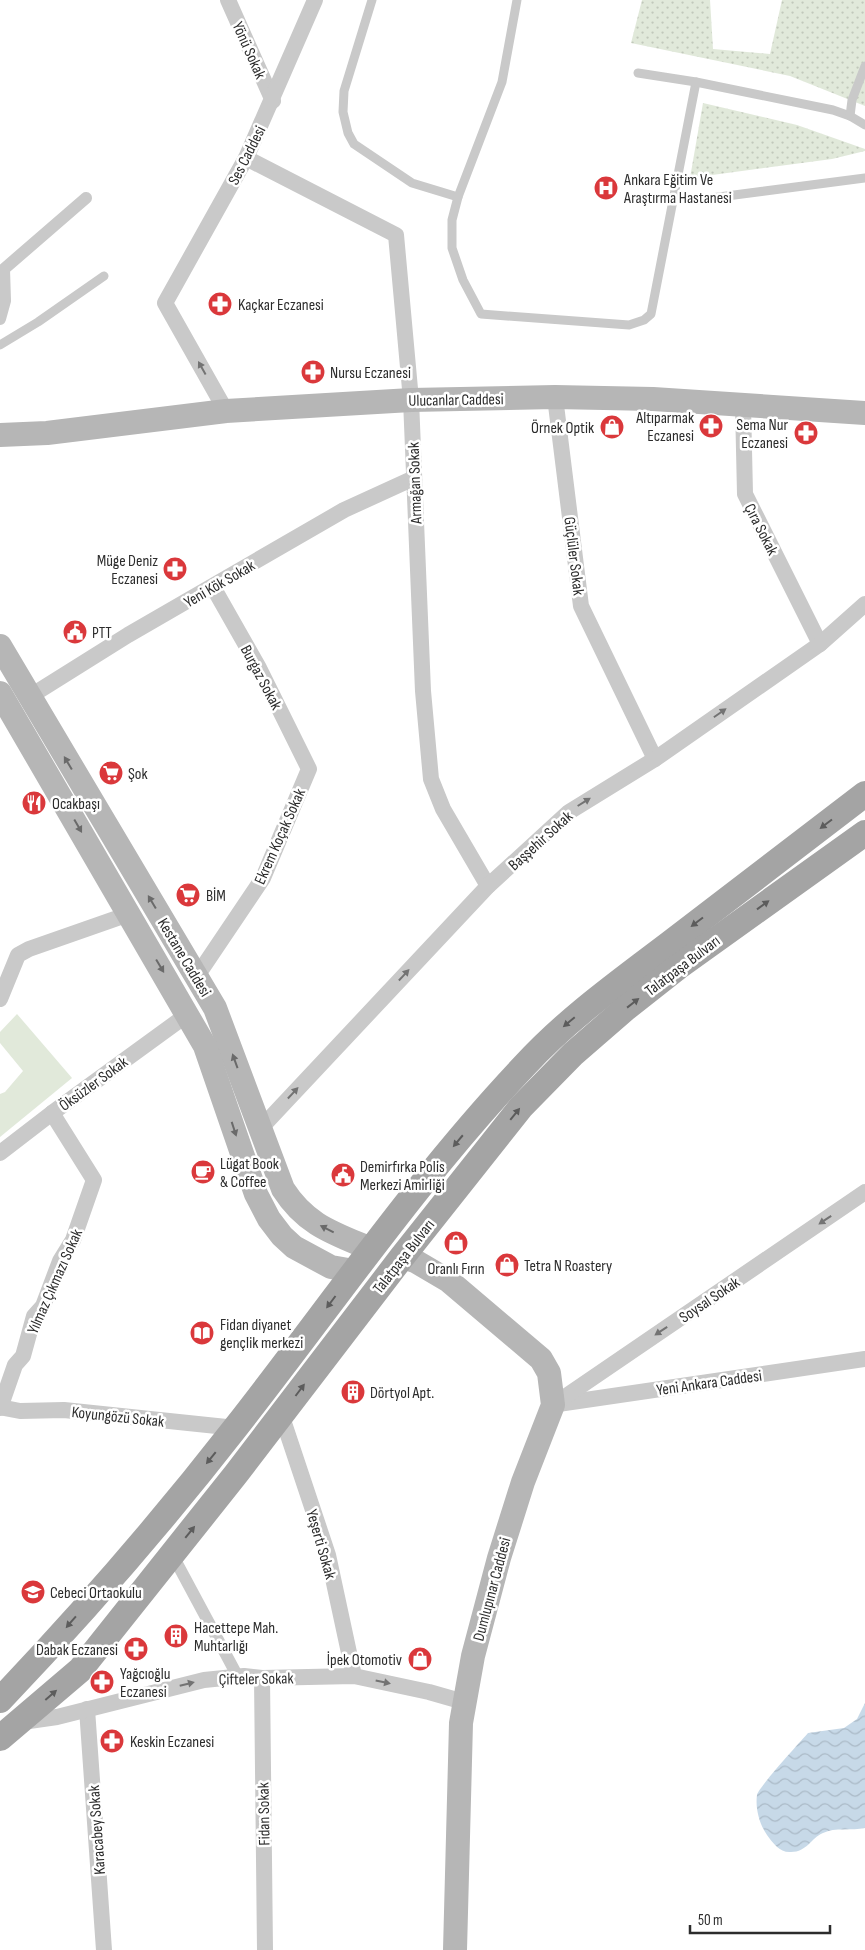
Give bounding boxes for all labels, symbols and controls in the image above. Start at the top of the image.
street label: Yönü Sokak [228,19,270,82]
street label: Ses Caddesi [224,123,270,188]
place label: Ankara Eğitim Ve Araştırma Hastanesi [623,171,732,208]
hospital icon: Ankara Eğitim Ve Araştırma Hastanesi [593,175,619,201]
pharmacy icon: Kaçkar Eczanesi [207,291,233,317]
place label: Kaçkar Eczanesi [238,296,324,315]
pharmacy icon: Nursu Eczanesi [300,359,326,385]
one-way arrow [197,362,206,375]
place label: Nursu Eczanesi [330,364,411,383]
street label: Ulucanlar Caddesi [408,390,504,411]
place label: Altıparmak Eczanesi [635,409,694,446]
pharmacy icon: Altıparmak Eczanesi [698,413,724,439]
shop icon: Örnek Optik [599,414,625,440]
place label: Sema Nur Eczanesi [736,416,788,453]
place label: Örnek Optik [531,419,594,438]
pharmacy icon: Sema Nur Eczanesi [793,420,819,446]
street label: Armağan Sokak [405,442,426,525]
street label: Çıra Sokak [740,501,782,559]
street label: Güçlüler Sokak [559,516,588,597]
place label: Müge Deniz Eczanesi [97,552,158,589]
pharmacy icon: Müge Deniz Eczanesi [162,556,188,582]
street label: Yeni Kök Sokak [181,556,259,612]
public building icon: PTT [62,619,88,645]
place label: PTT [92,624,112,643]
street label: Burgaz Sokak [236,642,286,713]
one-way arrow [714,708,727,718]
one-way arrow [64,756,73,769]
supermarket icon: Şok [98,760,124,786]
place label: Şok [128,765,148,784]
street label: Ekrem Koçak Sokak [251,786,310,887]
restaurant icon: Ocakbaşı [21,790,47,816]
place label: Ocakbaşı [52,795,100,814]
one-way arrow [578,798,591,807]
street label: Başşehir Sokak [505,807,577,875]
one-way arrow [74,818,82,833]
one-way arrow [820,818,833,829]
supermarket icon: BİM [175,882,201,908]
place label: BİM [206,887,226,906]
one-way arrow [147,895,156,908]
one-way arrow [756,900,770,910]
street label: Kestane Caddesi [153,915,215,1000]
one-way arrow [690,917,704,927]
street label: Talatpaşa Bulvarı [642,932,724,1001]
one-way arrow [155,959,164,973]
one-way arrow [398,969,410,981]
one-way arrow [626,997,639,1008]
one-way arrow [563,1017,576,1028]
street label: Öksüzler Sokak [56,1053,132,1116]
one-way arrow [231,1053,239,1068]
one-way arrow [287,1088,299,1100]
one-way arrow [510,1108,521,1121]
one-way arrow [230,1122,238,1137]
one-way arrow [453,1134,464,1147]
place label: Lügat Book & Coffee [220,1155,279,1192]
place label: Demirfırka Polis Merkezi Amirliği [360,1158,445,1195]
cafe icon: Lügat Book & Coffee [190,1159,216,1185]
public building icon: Demirfırka Polis Merkezi Amirliği [330,1162,356,1188]
one-way arrow [818,1215,831,1225]
street label: Talatpaşa Bulvarı [369,1216,439,1298]
one-way arrow [319,1225,334,1233]
street label: Yılmaz Çıkmazı Sokak [24,1226,87,1337]
shop icon: Oranlı Fırın [443,1230,469,1256]
shop icon: Tetra N Roastery [494,1252,520,1278]
place label: Tetra N Roastery [524,1257,612,1276]
place label: Oranlı Fırın [427,1260,485,1279]
street label: Soysal Sokak [676,1273,744,1327]
one-way arrow [326,1295,336,1309]
place label: Fidan diyanet gençlik merkezi [220,1316,303,1353]
library icon: Fidan diyanet gençlik merkezi [189,1320,215,1346]
one-way arrow [655,1326,668,1336]
street label: Yeni Ankara Caddesi [655,1367,763,1400]
building icon: Dörtyol Apt. [340,1379,366,1405]
one-way arrow [295,1383,305,1397]
place label: Dörtyol Apt. [370,1384,434,1403]
street label: Koyungözü Sokak [71,1403,165,1432]
one-way arrow [205,1451,216,1464]
street label: Yeşerti Sokak [302,1507,340,1581]
one-way arrow [184,1526,195,1539]
street label: Dumlupınar Caddesi [470,1536,515,1643]
school or university icon: Cebeci Ortaokulu [20,1579,46,1605]
place label: Cebeci Ortaokulu [50,1584,142,1603]
one-way arrow [66,1615,77,1628]
place label: Hacettepe Mah. Muhtarlığı [194,1619,278,1656]
building icon: Hacettepe Mah. Muhtarlığı [163,1623,189,1649]
pharmacy icon: Dabak Eczanesi [123,1636,149,1662]
place label: Dabak Eczanesi [36,1641,118,1660]
shop icon: İpek Otomotiv [407,1646,433,1672]
place label: İpek Otomotiv [327,1651,402,1670]
place label: Yağcıoğlu Eczanesi [120,1665,170,1702]
pharmacy icon: Yağcıoğlu Eczanesi [89,1669,115,1695]
street label: Çifteler Sokak [218,1669,294,1690]
one-way arrow [375,1678,390,1686]
one-way arrow [179,1680,194,1688]
one-way arrow [44,1690,57,1701]
pharmacy icon: Keskin Eczanesi [99,1728,125,1754]
place label: Keskin Eczanesi [130,1733,214,1752]
street label: Fidan Sokak [254,1782,275,1846]
street label: Karacabey Sokak [85,1784,110,1875]
scale bar [690,1902,830,1934]
text: 50 m [698,1911,723,1930]

